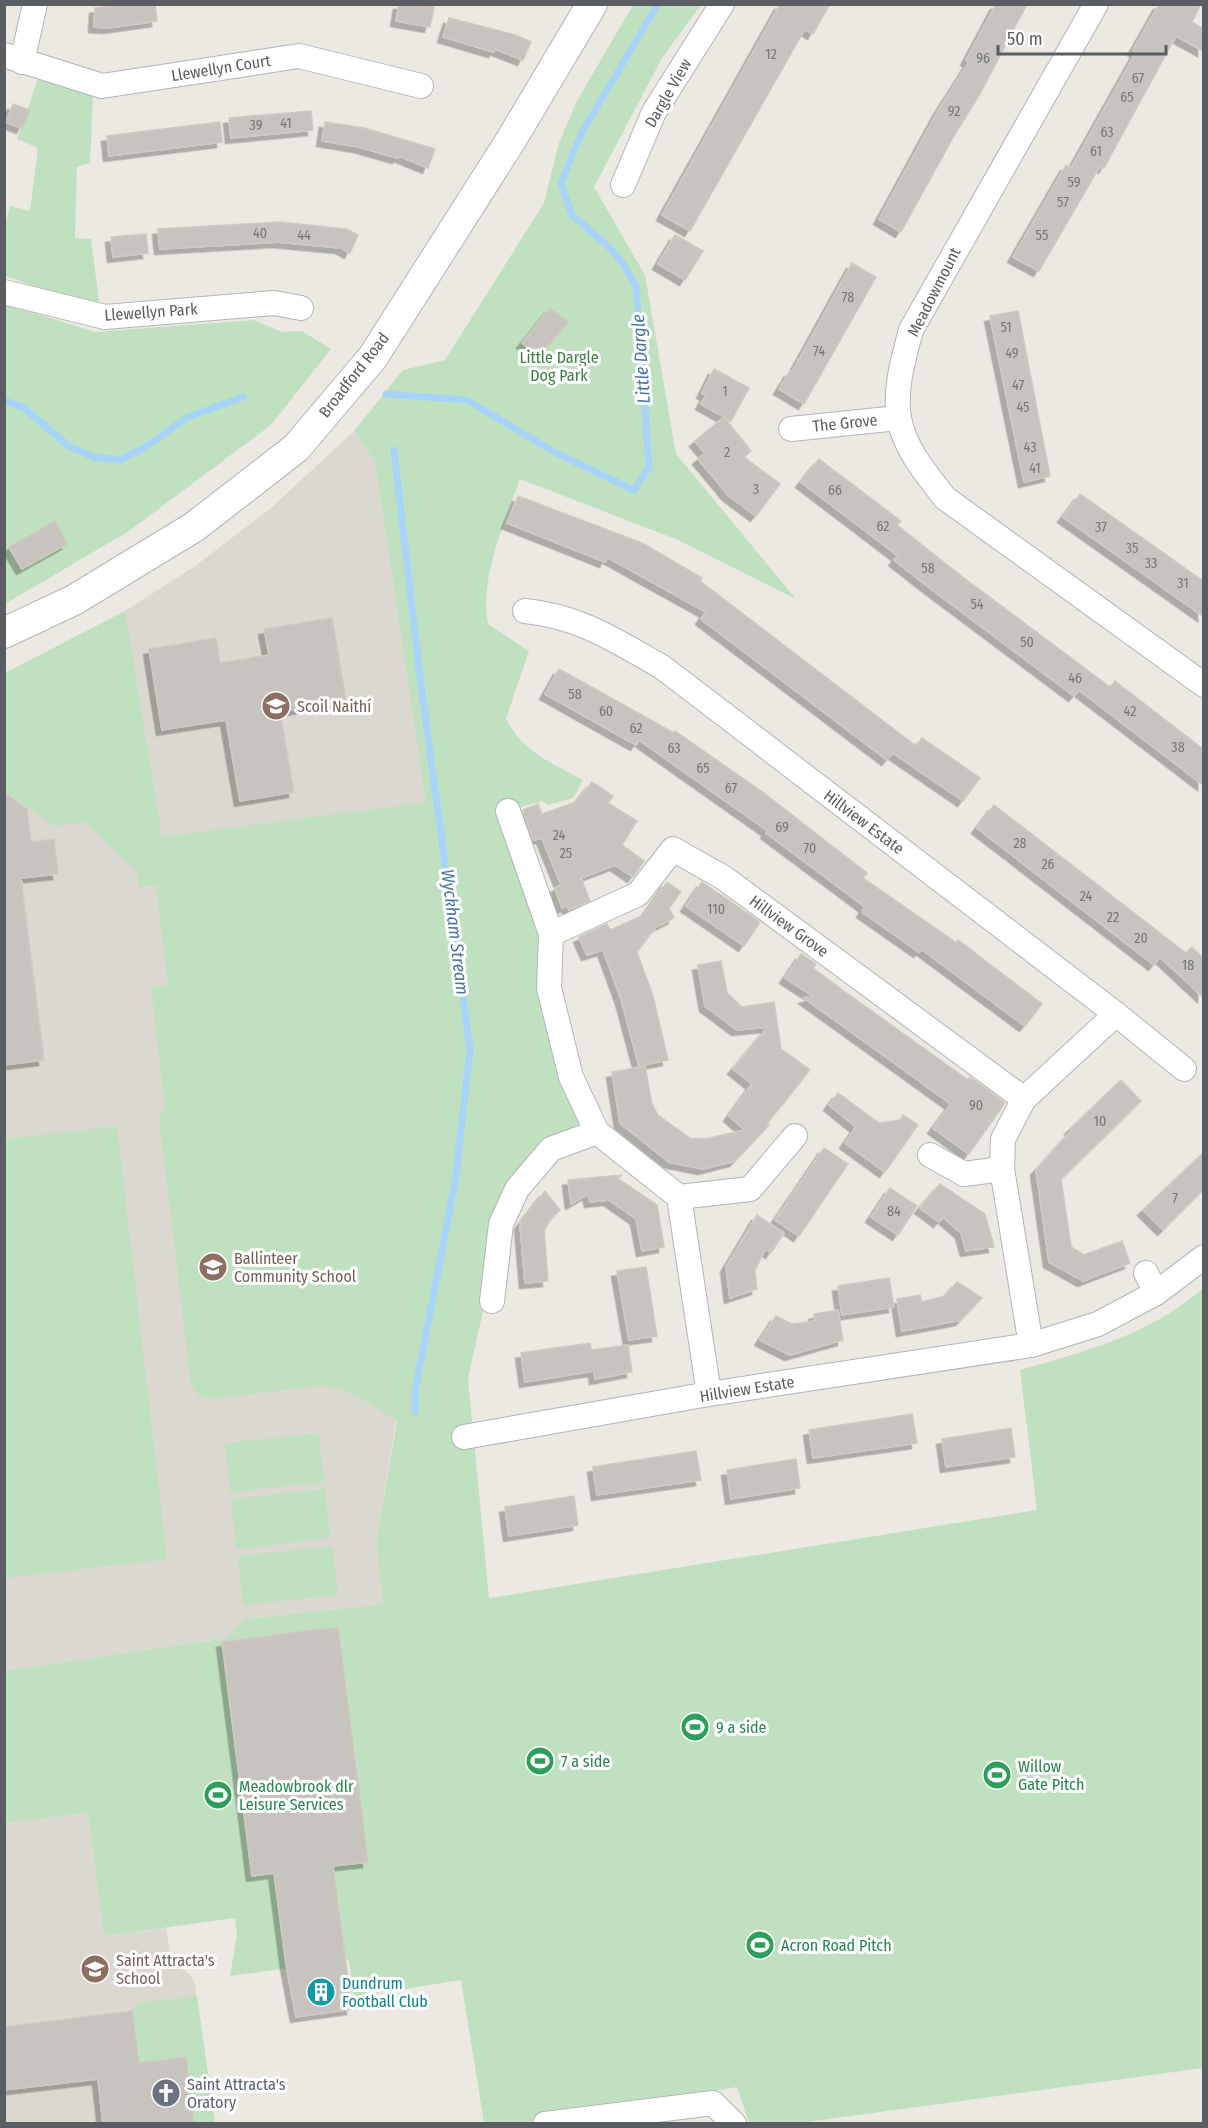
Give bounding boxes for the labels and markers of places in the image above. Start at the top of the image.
school or university icon: Scoil Naithí [260,690,292,722]
place label: Scoil Naithí [297,697,371,716]
place label: Ballinteer Community School [234,1249,356,1286]
school or university icon: Ballinteer Community School [197,1251,229,1283]
sports icon: 9 a side [679,1711,711,1743]
place label: 9 a side [716,1718,767,1737]
sports icon: 7 a side [524,1745,556,1777]
place label: 7 a side [561,1752,610,1771]
place label: Willow Gate Pitch [1018,1757,1084,1794]
sports icon: Willow Gate Pitch [981,1759,1013,1791]
place label: Meadowbrook dlr Leisure Services [239,1777,354,1814]
sports icon: Meadowbrook dlr Leisure Services [202,1779,234,1811]
sports icon: Acron Road Pitch [744,1929,776,1961]
place label: Acron Road Pitch [781,1936,892,1955]
place label: Saint Attracta's School [116,1951,215,1988]
school or university icon: Saint Attracta's School [79,1953,111,1985]
place label: Dundrum Football Club [342,1974,428,2011]
building icon: Dundrum Football Club [305,1976,337,2008]
place label: Saint Attracta's Oratory [187,2075,286,2112]
church icon: Saint Attracta's Oratory [150,2077,182,2109]

